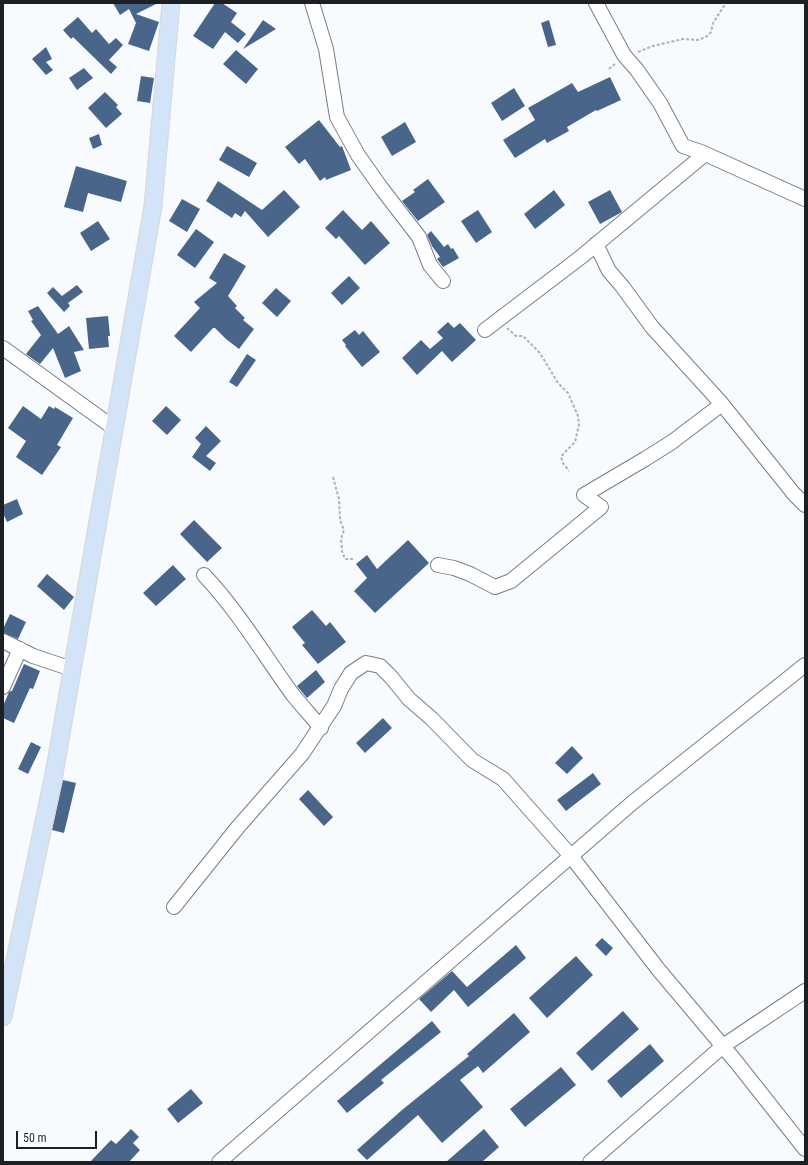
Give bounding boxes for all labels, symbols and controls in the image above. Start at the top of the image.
scale bar [18,1123,99,1149]
text: 50 m [23,1131,47,1145]

